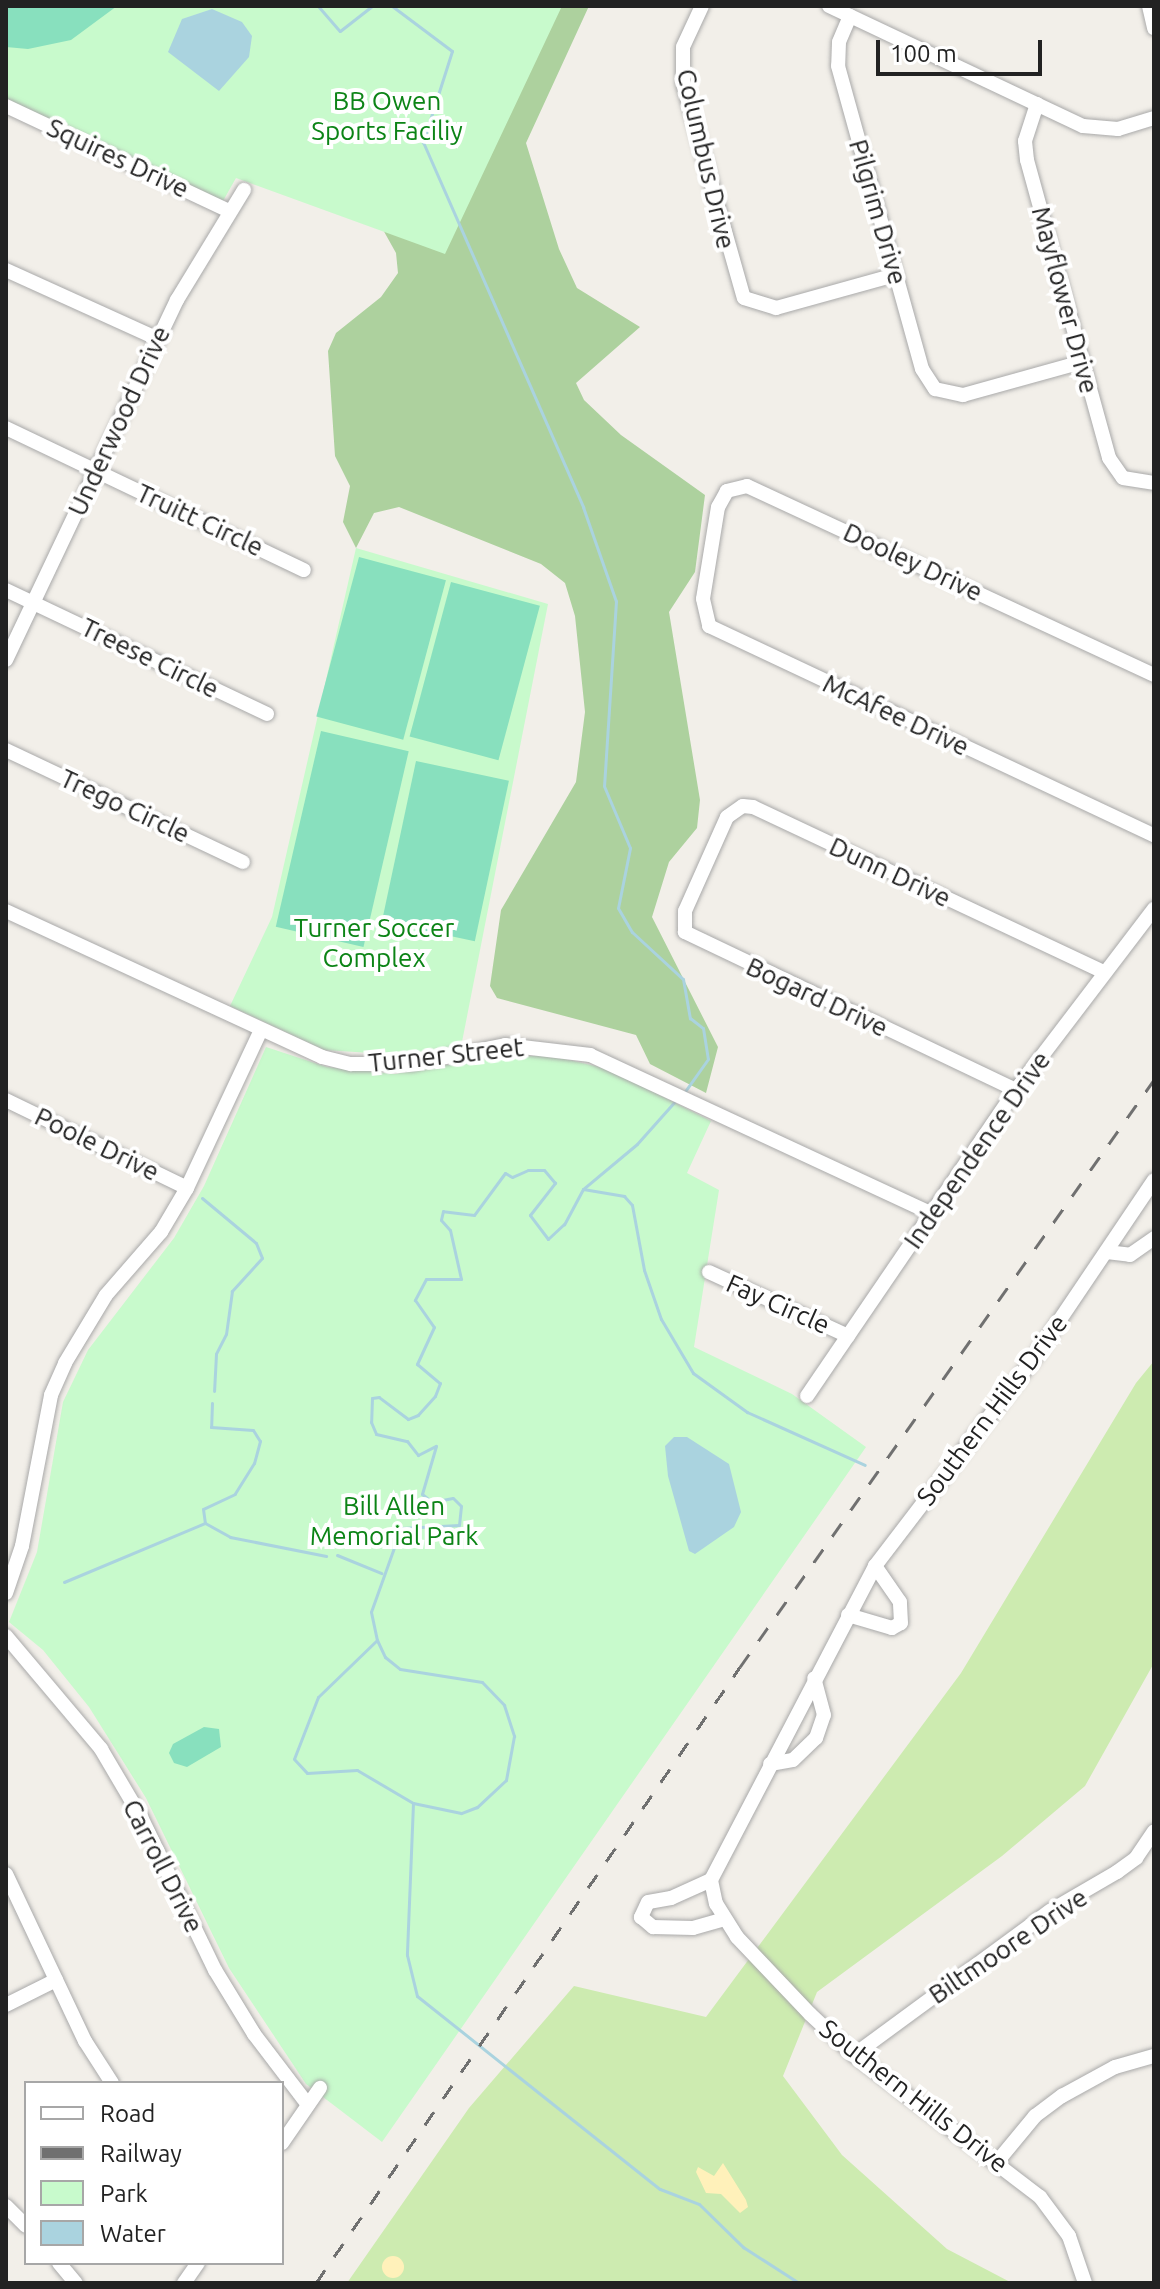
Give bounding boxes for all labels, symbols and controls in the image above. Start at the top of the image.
scale bar [880,24,1046,74]
text: 100 m [890,40,957,67]
street label: Columbus Drive [670,66,742,252]
park label: BB Owen Sports Faciliy [311,85,463,146]
street label: Squires Drive [42,112,194,204]
street label: Pilgrim Drive [842,136,914,288]
street label: Mayflower Drive [1025,203,1105,397]
street label: Underwood Drive [61,321,177,521]
street label: Truitt Circle [132,477,268,563]
street label: Dooley Drive [838,516,988,608]
street label: Treese Circle [76,611,224,705]
street label: McAfee Drive [818,668,974,762]
street label: Trego Circle [55,762,195,850]
street label: Dunn Drive [824,830,956,914]
park label: Turner Soccer Complex [294,912,454,974]
street label: Bogard Drive [741,951,893,1043]
street label: Turner Street [367,1031,525,1079]
street label: Independence Drive [897,1045,1057,1255]
street label: Poole Drive [30,1101,164,1187]
street label: Fay Circle [721,1267,835,1341]
street label: Southern Hills Drive [910,1309,1074,1511]
park label: Bill Allen Memorial Park [310,1490,478,1552]
street label: Carroll Drive [116,1794,210,1938]
street label: Biltmoore Drive [923,1882,1093,2010]
street label: Southern Hills Drive [814,2013,1014,2179]
legend [24,2081,284,2265]
text: Road [100,2100,155,2127]
text: Railway [100,2140,182,2167]
text: Park [100,2180,148,2207]
text: Water [100,2220,166,2247]

